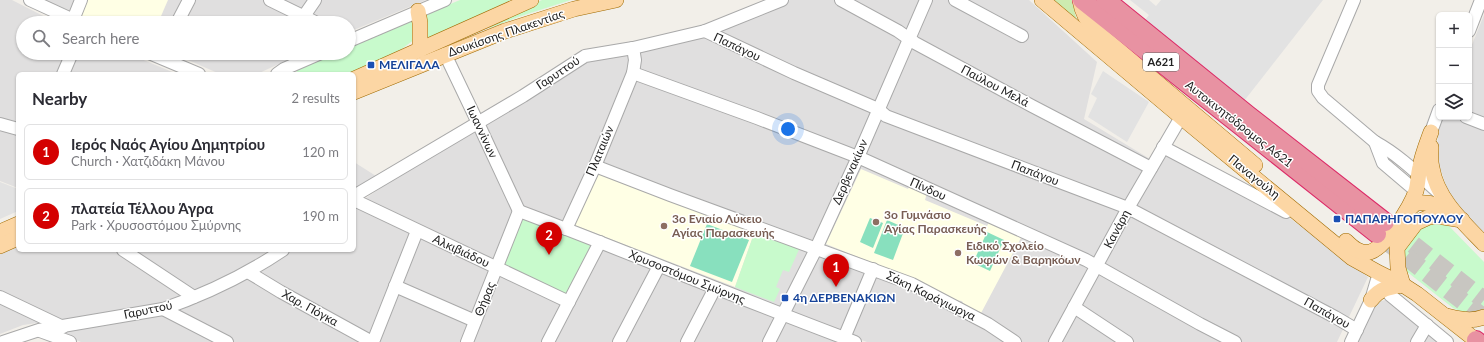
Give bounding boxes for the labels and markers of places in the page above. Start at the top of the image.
place label: ΜΕΛΙΓΑΛΑ [379,57,440,72]
marker: ΜΕΛΙΓΑΛΑ [366,60,376,70]
place label: 3ο Γυμνάσιο Αγίας Παρασκευής [883,207,987,236]
place label: 3ο Ενιαίο Λύκειο Αγίας Παρασκευής [671,211,775,240]
place label: ΠΑΠΑΡΗΓΟΠΟΥΛΟΥ [1345,211,1463,226]
marker: ΠΑΠΑΡΗΓΟΠΟΥΛΟΥ [1332,214,1342,224]
marker: 3ο Γυμνάσιο Αγίας Παρασκευής [871,217,881,227]
marker: 3ο Ενιαίο Λύκειο Αγίας Παρασκευής [659,221,669,231]
pin: 2 [536,222,562,255]
place label: Ειδικό Σχολείο Κωφών & Βαρηκόων [966,238,1081,267]
marker: Ειδικό Σχολείο Κωφών & Βαρηκόων [953,248,963,258]
pin: 1 [823,254,849,287]
place label: 4η ΔΕΡΒΕΝΑΚΙΩΝ [793,290,896,305]
marker: 4η ΔΕΡΒΕΝΑΚΙΩΝ [780,293,790,303]

